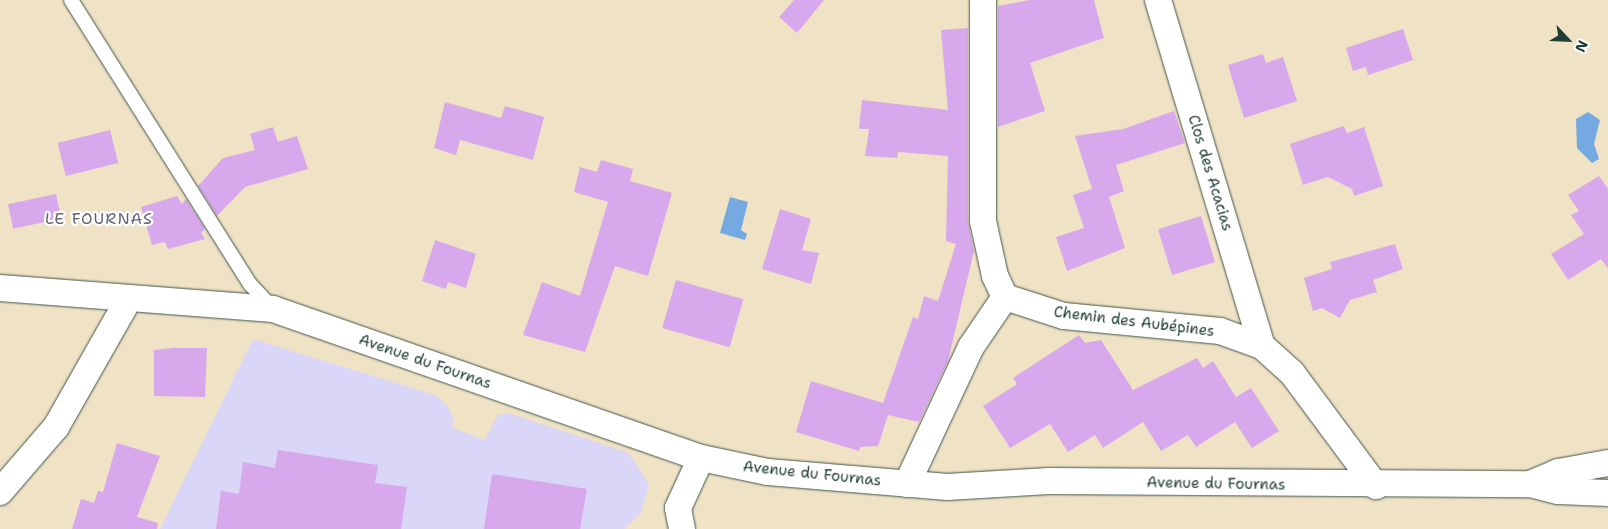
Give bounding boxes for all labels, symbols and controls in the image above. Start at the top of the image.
north arrow [1543,15,1593,65]
text: N [1571,38,1592,55]
street label: Clos des Acacias [1184,113,1236,233]
district label: LE FOURNAS [44,209,154,229]
street label: Chemin des Aubépines [1053,303,1215,341]
street label: Avenue du Fournas [356,331,494,393]
street label: Avenue du Fournas [742,458,882,490]
street label: Avenue du Fournas [1146,474,1286,494]

